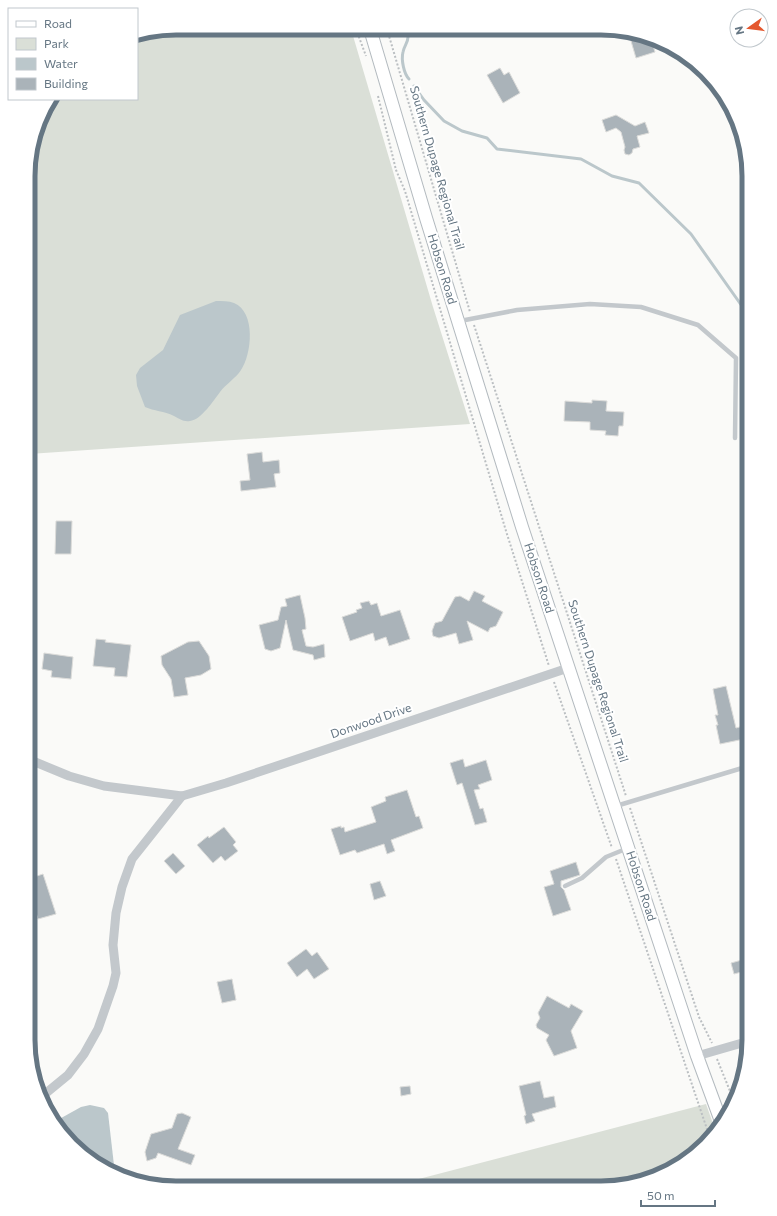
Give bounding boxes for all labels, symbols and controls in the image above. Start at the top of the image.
legend [8,8,138,100]
north arrow [729,8,769,48]
text: Road [44,16,72,30]
text: N [732,25,746,36]
text: Park [44,36,70,50]
text: Water [44,56,78,70]
text: Building [44,76,88,90]
street label: Southern Dupage Regional Trail [408,84,468,251]
street label: Hobson Road [426,232,460,306]
street label: Hobson Road [522,541,558,615]
street label: Southern Dupage Regional Trail [566,598,632,764]
street label: Donwood Drive [328,700,413,740]
street label: Hobson Road [624,849,660,923]
scale bar [641,1182,715,1208]
text: 50 m [647,1188,675,1202]

